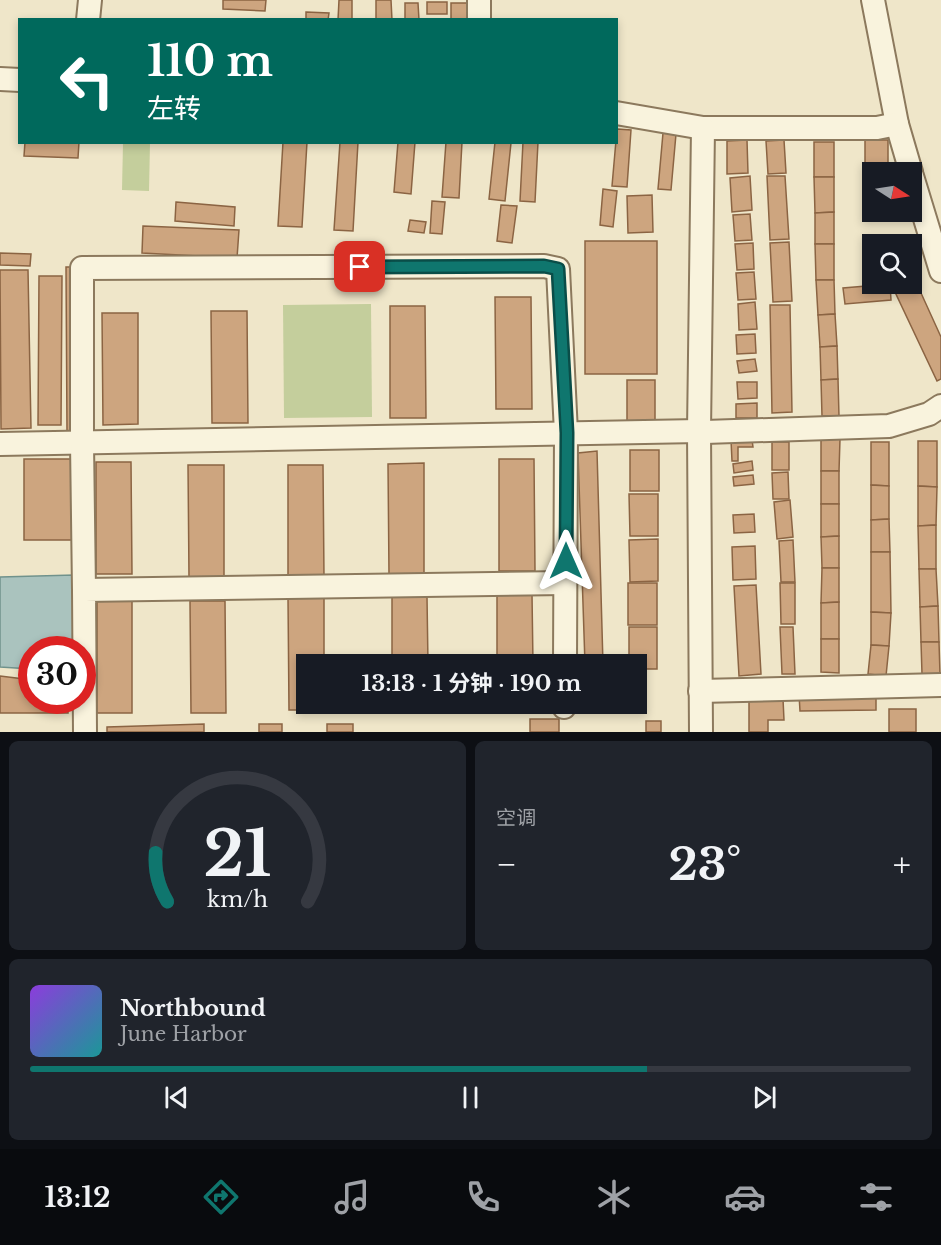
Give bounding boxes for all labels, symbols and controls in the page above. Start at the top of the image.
text: 110 m [147,35,273,87]
icon: left [48,42,126,120]
text: 左转 [147,92,201,125]
north arrow [862,162,922,222]
map controls [862,162,922,294]
button: search [862,234,922,294]
pin [334,241,385,292]
icon: arrive [343,250,376,283]
position arrow [534,529,598,593]
speed limit sign: 30 [18,636,96,714]
text: 13:13 · 1 分钟 · 190 m [362,670,581,697]
text: 空调 [496,806,536,830]
text: 21 [204,815,271,893]
text: 23° [668,836,741,892]
text: − [496,844,517,885]
text: + [893,844,911,885]
text: km/h [207,887,268,914]
text: Northbound [120,995,266,1022]
text: June Harbor [120,1022,247,1046]
icon: previous [160,1081,193,1114]
icon: pause [454,1081,487,1114]
icon: next [748,1081,781,1114]
icon: directions [200,1176,242,1218]
icon: music [331,1176,373,1218]
icon: phone [462,1176,504,1218]
icon: climate [593,1176,635,1218]
icon: car [724,1176,766,1218]
icon: filters [855,1176,897,1218]
text: 13:12 [45,1181,111,1214]

